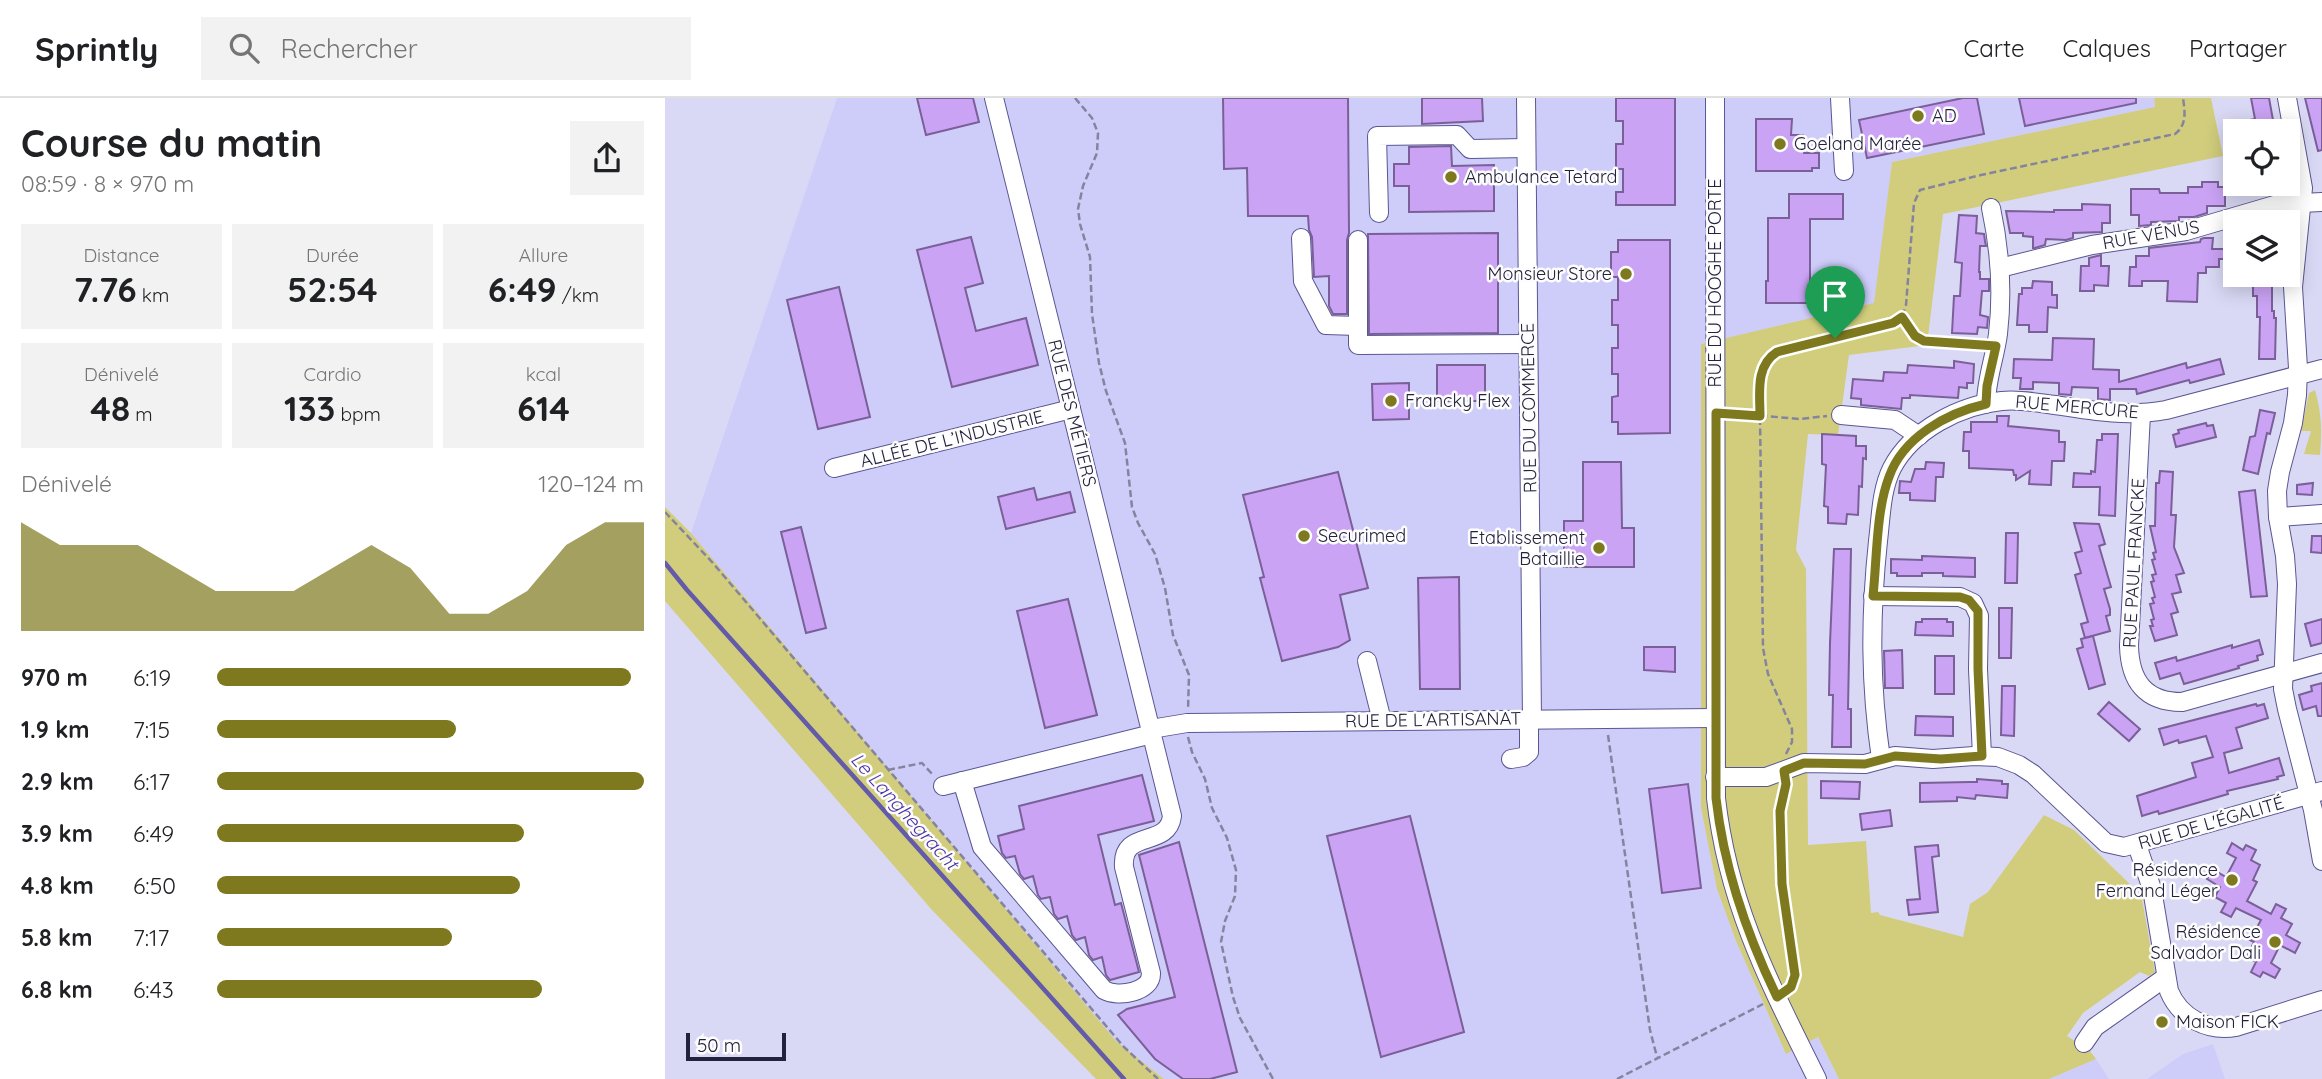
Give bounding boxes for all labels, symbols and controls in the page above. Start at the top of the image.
search box [201,17,691,80]
text: Sprintly [35,28,159,69]
icon: search [225,29,263,67]
text: Rechercher [281,32,418,65]
text: Carte [1963,33,2025,63]
text: Calques [2063,33,2151,63]
text: Partager [2189,33,2287,63]
place label: AD [1932,104,1957,127]
marker: AD [1910,108,1926,124]
text: Course du matin [21,119,322,167]
map controls [2223,119,2300,287]
button: locate [2223,119,2300,196]
button: share [570,121,644,195]
place label: Goeland Marée [1794,132,1922,155]
marker: Goeland Marée [1772,136,1788,152]
place label: Ambulance Tetard [1465,165,1617,188]
text: 08:59 · 8 × 970 m [21,169,194,198]
marker: Ambulance Tetard [1443,169,1459,185]
street label: RUE DU HOOGHE PORTE [1703,178,1726,388]
button: layers [2223,210,2300,287]
street label: RUE VÉNUS [2101,215,2201,254]
text: Distance [83,243,160,267]
text: Durée [306,243,359,267]
text: Allure [519,243,568,267]
place label: Monsieur Store [1488,262,1612,285]
marker: Monsieur Store [1618,266,1634,282]
pin [1805,266,1865,338]
text: 7.76 [74,267,137,311]
text: 52:54 [287,267,378,311]
text: 6:49 [488,267,557,311]
icon: arrive [1816,277,1854,315]
text: km [137,283,169,307]
text: /km [557,283,599,307]
street label: RUE DU COMMERCE [1516,323,1541,493]
street label: RUE DES MÉTIERS [1043,337,1102,489]
text: Dénivelé [84,362,159,386]
text: Cardio [304,362,361,386]
text: kcal [526,362,561,386]
text: 48 [90,386,130,430]
text: 133 [284,386,335,430]
text: 614 [517,386,570,430]
place label: Francky Flex [1405,389,1510,412]
street label: RUE MERCURE [2014,390,2140,423]
marker: Francky Flex [1383,393,1399,409]
text: m [130,402,153,426]
text: bpm [335,402,381,426]
street label: ALLÉE DE L’INDUSTRIE [858,405,1046,472]
text: Dénivelé [21,469,112,498]
text: 120–124 m [538,469,644,498]
street label: RUE PAUL FRANCKE [2118,478,2149,648]
place label: Securimed [1318,524,1406,547]
place label: Etablissement Bataillie [1469,526,1585,570]
marker: Securimed [1296,528,1312,544]
marker: Etablissement Bataillie [1591,540,1607,556]
text: 970 m [21,663,88,692]
text: 6:19 [133,663,171,692]
street label: RUE DE L'ARTISANAT [1345,706,1521,733]
text: 1.9 km [21,715,89,744]
text: 7:15 [133,715,170,744]
water label: Le Langhegracht [846,747,966,876]
text: 2.9 km [21,767,94,796]
text: 6:17 [133,767,170,796]
street label: RUE DE L'ÉGALITÉ [2135,791,2286,854]
text: 3.9 km [21,819,93,848]
text: 6:49 [133,819,174,848]
place label: Résidence Fernand Léger [2096,858,2218,902]
text: 4.8 km [21,871,94,900]
text: 6:50 [133,871,176,900]
marker: Résidence Fernand Léger [2224,872,2240,888]
place label: Résidence Salvador Dali [2150,920,2261,964]
text: 5.8 km [21,923,92,952]
text: 7:17 [133,923,169,952]
marker: Résidence Salvador Dali [2267,934,2283,950]
text: 6.8 km [21,975,93,1004]
text: 6:43 [133,975,174,1004]
place label: Maison FICK [2176,1010,2279,1033]
marker: Maison FICK [2154,1014,2170,1030]
scale bar [686,1030,786,1062]
text: 50 m [697,1033,741,1057]

